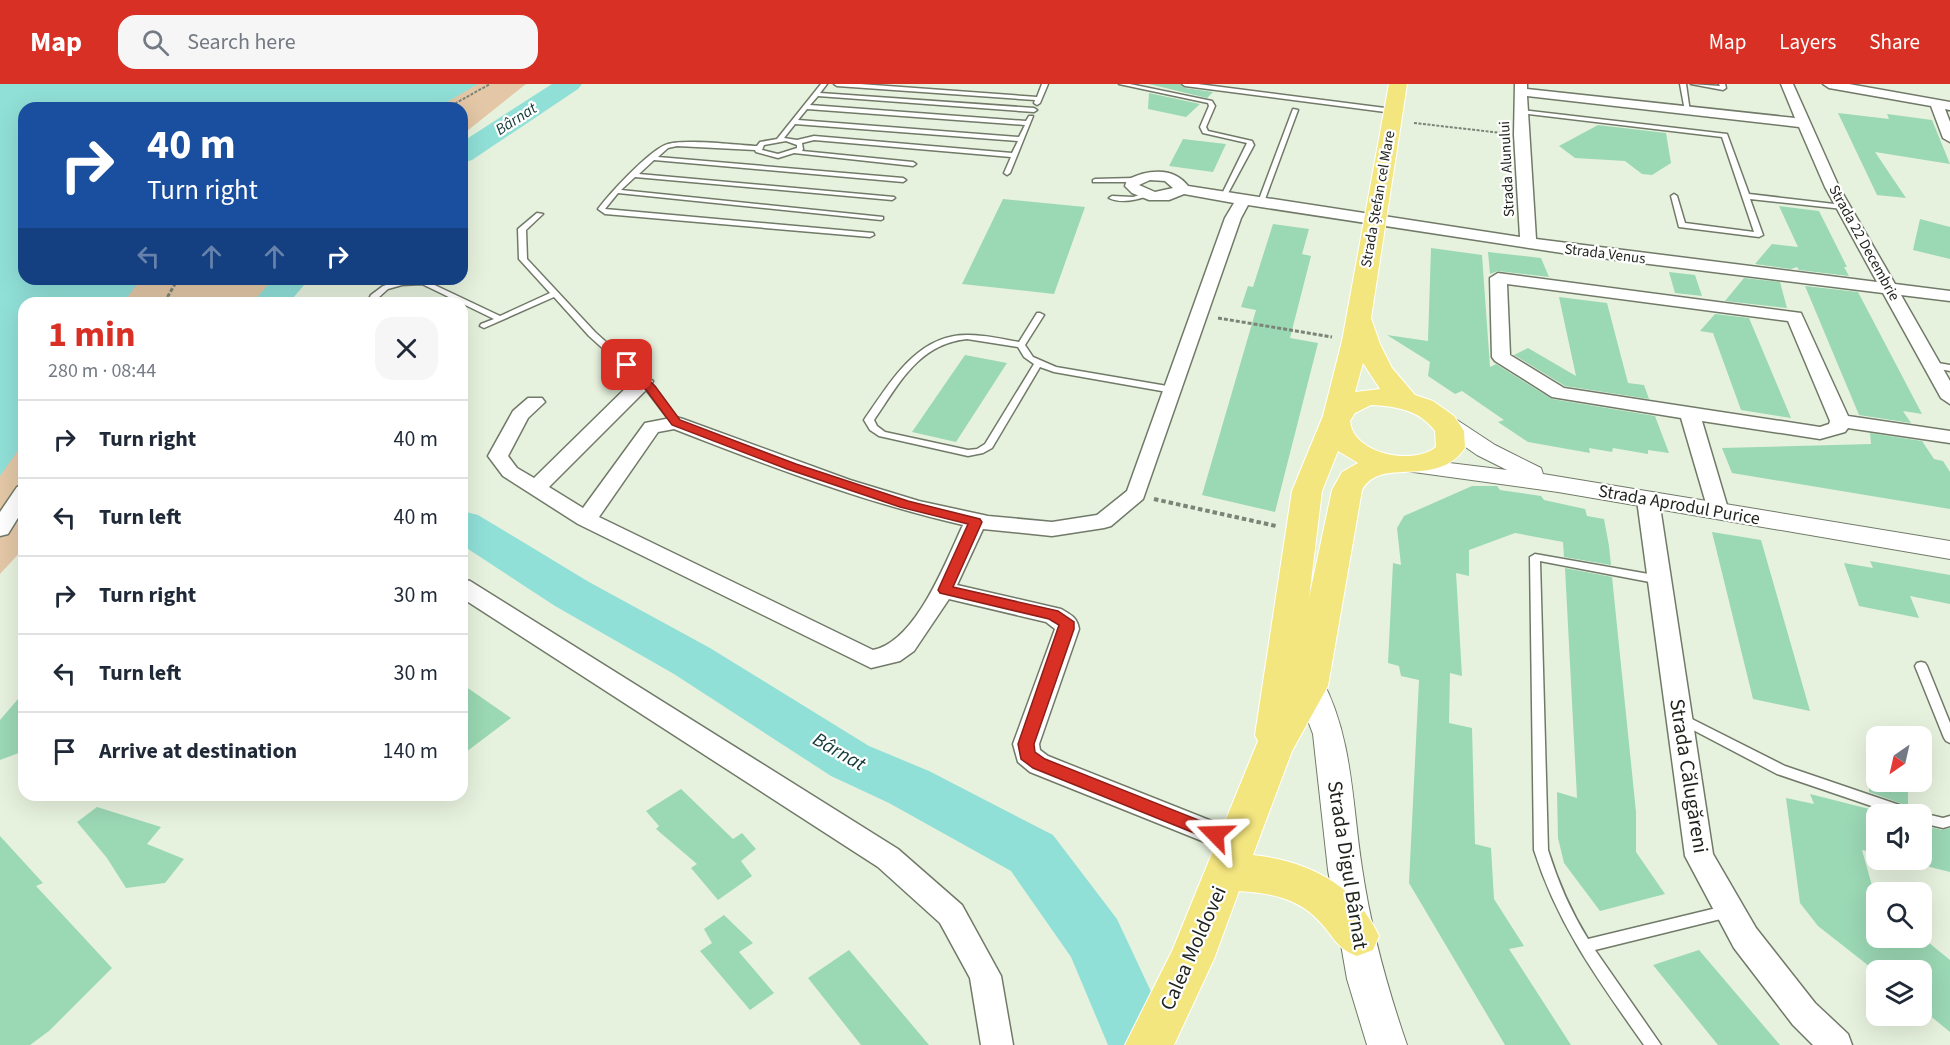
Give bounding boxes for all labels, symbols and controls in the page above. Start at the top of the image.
search box [118,15,538,69]
text: Map [30,22,82,62]
icon: search [139,26,172,59]
text: Search here [187,26,296,58]
text: Map [1709,27,1746,57]
text: Layers [1779,27,1836,57]
text: Share [1869,27,1920,57]
water label: Bârnat [491,97,542,141]
text: 40 m [147,115,236,175]
street label: Strada Alunului [1494,120,1520,218]
icon: right [48,126,126,204]
street label: Strada Ștefan cel Mare [1356,129,1400,269]
text: Turn right [147,171,258,210]
street label: Strada 22 Decembrie [1823,181,1905,305]
street label: Strada Venus [1563,239,1647,269]
icon: left [132,240,165,273]
icon: ahead [195,240,228,273]
icon: ahead [258,240,291,273]
icon: right [321,240,354,273]
text: 1 min [48,309,136,360]
button: close [375,317,438,380]
pin [601,339,652,390]
icon: arrive [610,348,643,381]
text: 280 m · 08:44 [48,357,156,385]
icon: right [48,423,81,456]
text: Turn right [99,423,196,455]
text: 40 m [393,423,438,455]
street label: Strada Aprodul Purice [1596,478,1762,532]
icon: left [48,501,81,534]
text: Turn left [99,501,181,533]
text: 40 m [393,501,438,533]
icon: right [48,579,81,612]
text: Turn right [99,579,196,611]
text: 30 m [393,579,438,611]
icon: left [48,657,81,690]
text: Turn left [99,657,181,689]
text: 30 m [393,657,438,689]
street label: Strada Călugăreni [1662,697,1716,855]
water label: Bârnat [807,726,871,779]
north arrow [1866,726,1932,792]
map controls [1866,726,1932,1026]
icon: arrive [48,735,81,768]
text: Arrive at destination [99,735,297,767]
text: 140 m [383,735,438,767]
street label: Strada Digul Bârnat [1320,779,1376,951]
position arrow [1183,802,1247,866]
button: sound [1866,804,1932,870]
street label: Calea Moldovei [1152,881,1234,1015]
button: search [1866,882,1932,948]
button: layers [1866,960,1932,1026]

